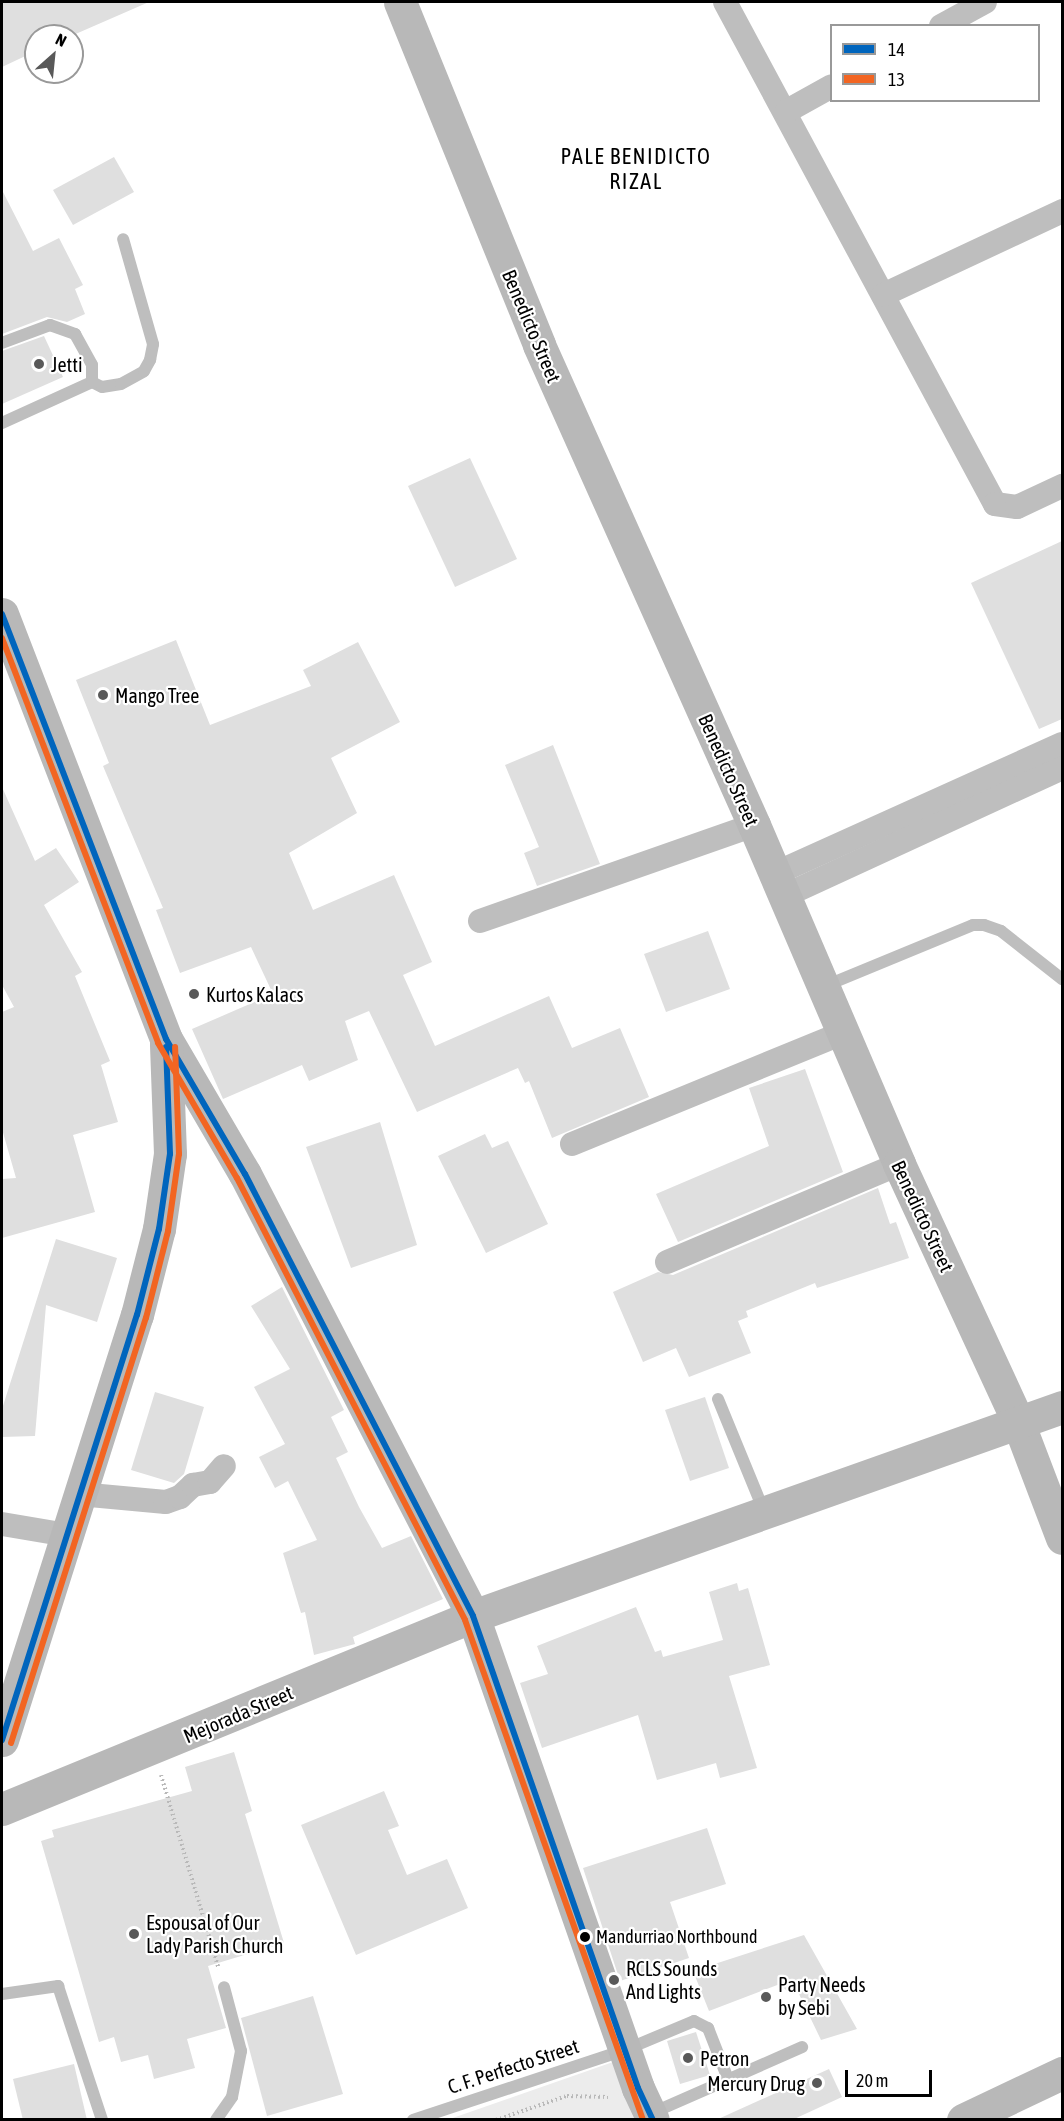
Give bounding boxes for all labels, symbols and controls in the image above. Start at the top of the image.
north arrow [24,24,84,84]
legend [830,24,1040,102]
text: N [53,30,70,50]
text: 14 [888,39,905,60]
text: 13 [888,69,905,90]
district label: PALE BENIDICTO RIZAL [561,143,711,194]
street label: Benedicto Street [497,266,567,386]
place label: Jetti [51,352,83,376]
marker: Jetti [32,357,46,371]
place label: Mango Tree [115,683,199,707]
marker: Mango Tree [96,688,110,702]
street label: Benedicto Street [694,710,764,830]
place label: Kurtos Kalacs [206,982,303,1006]
marker: Kurtos Kalacs [187,987,201,1001]
street label: Benedicto Street [887,1156,959,1276]
street label: Mejorada Street [180,1680,296,1748]
place label: Espousal of Our Lady Parish Church [146,1910,284,1957]
place label: Mandurriao Northbound [596,1926,758,1948]
marker: Espousal of Our Lady Parish Church [127,1927,141,1941]
marker: Mandurriao Northbound [579,1931,591,1943]
place label: RCLS Sounds And Lights [626,1956,717,2003]
marker: RCLS Sounds And Lights [607,1973,621,1987]
place label: Party Needs by Sebi [778,1973,865,2020]
marker: Party Needs by Sebi [759,1990,773,2004]
street label: C. F. Perfecto Street [444,2033,582,2099]
place label: Petron [700,2046,749,2070]
marker: Petron [681,2051,695,2065]
scale bar [848,2058,935,2096]
text: 20 m [856,2070,888,2091]
place label: Mercury Drug [707,2071,805,2095]
marker: Mercury Drug [810,2076,824,2090]

